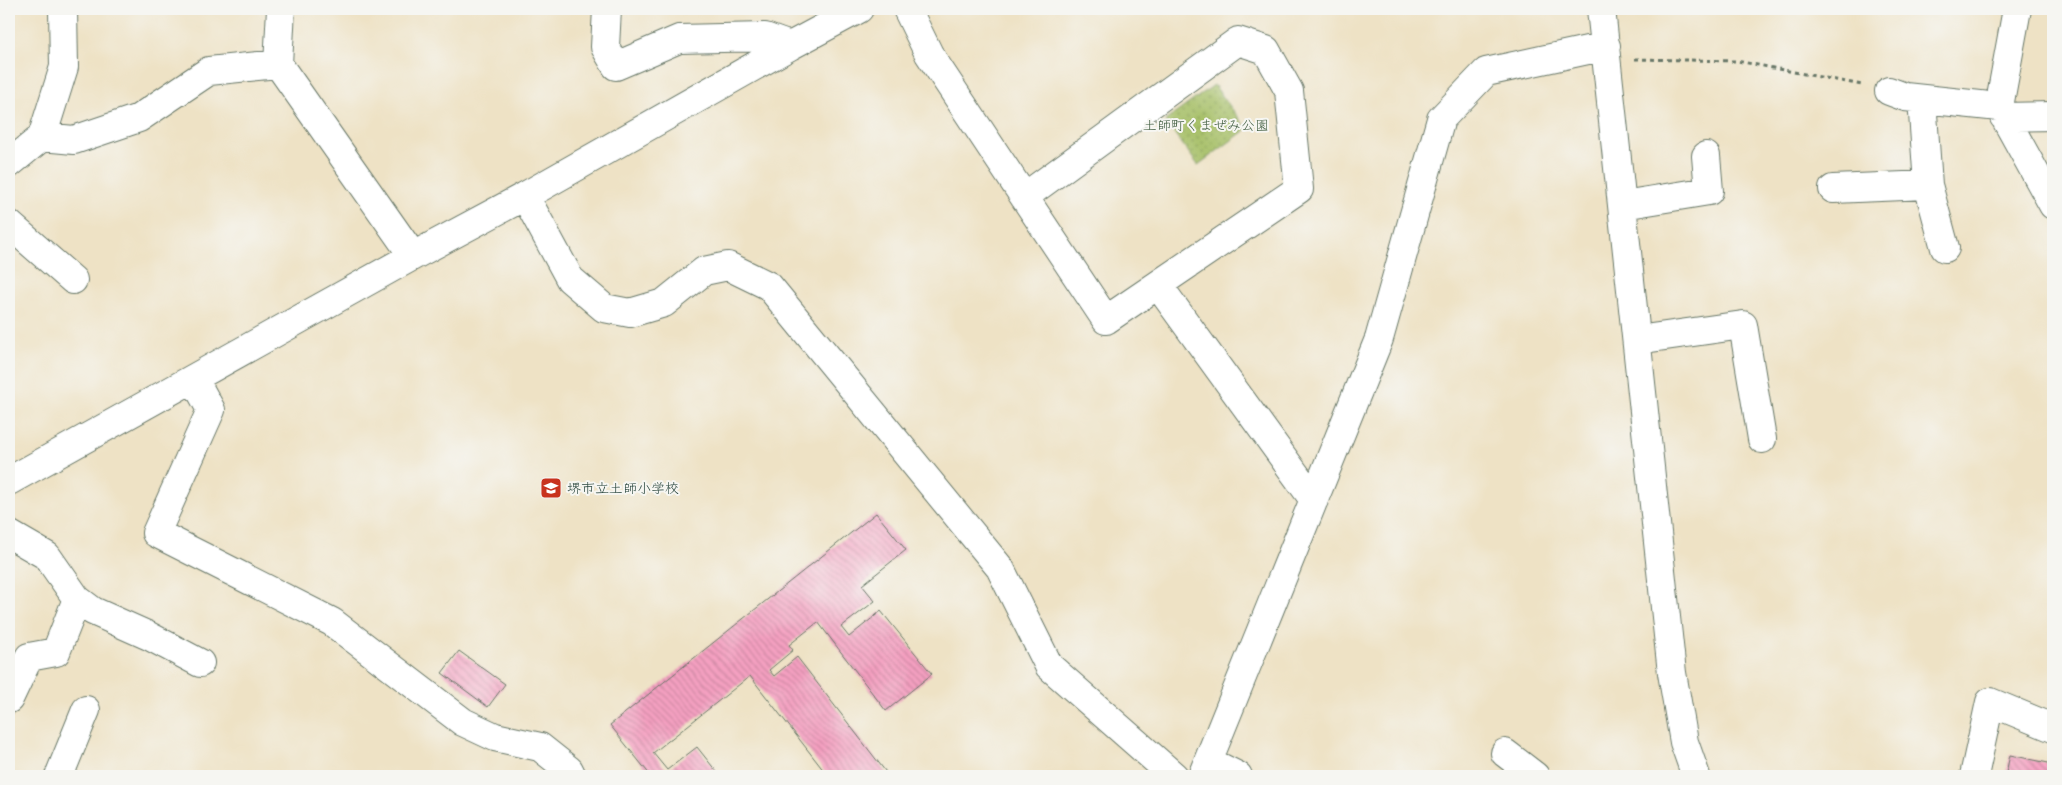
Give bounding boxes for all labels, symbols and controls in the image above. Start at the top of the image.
park label: 土師町くまぜみ公園 [1143,117,1269,134]
school or university icon: 堺市立土師小学校 [539,476,563,500]
place label: 堺市立土師小学校 [567,480,679,497]

